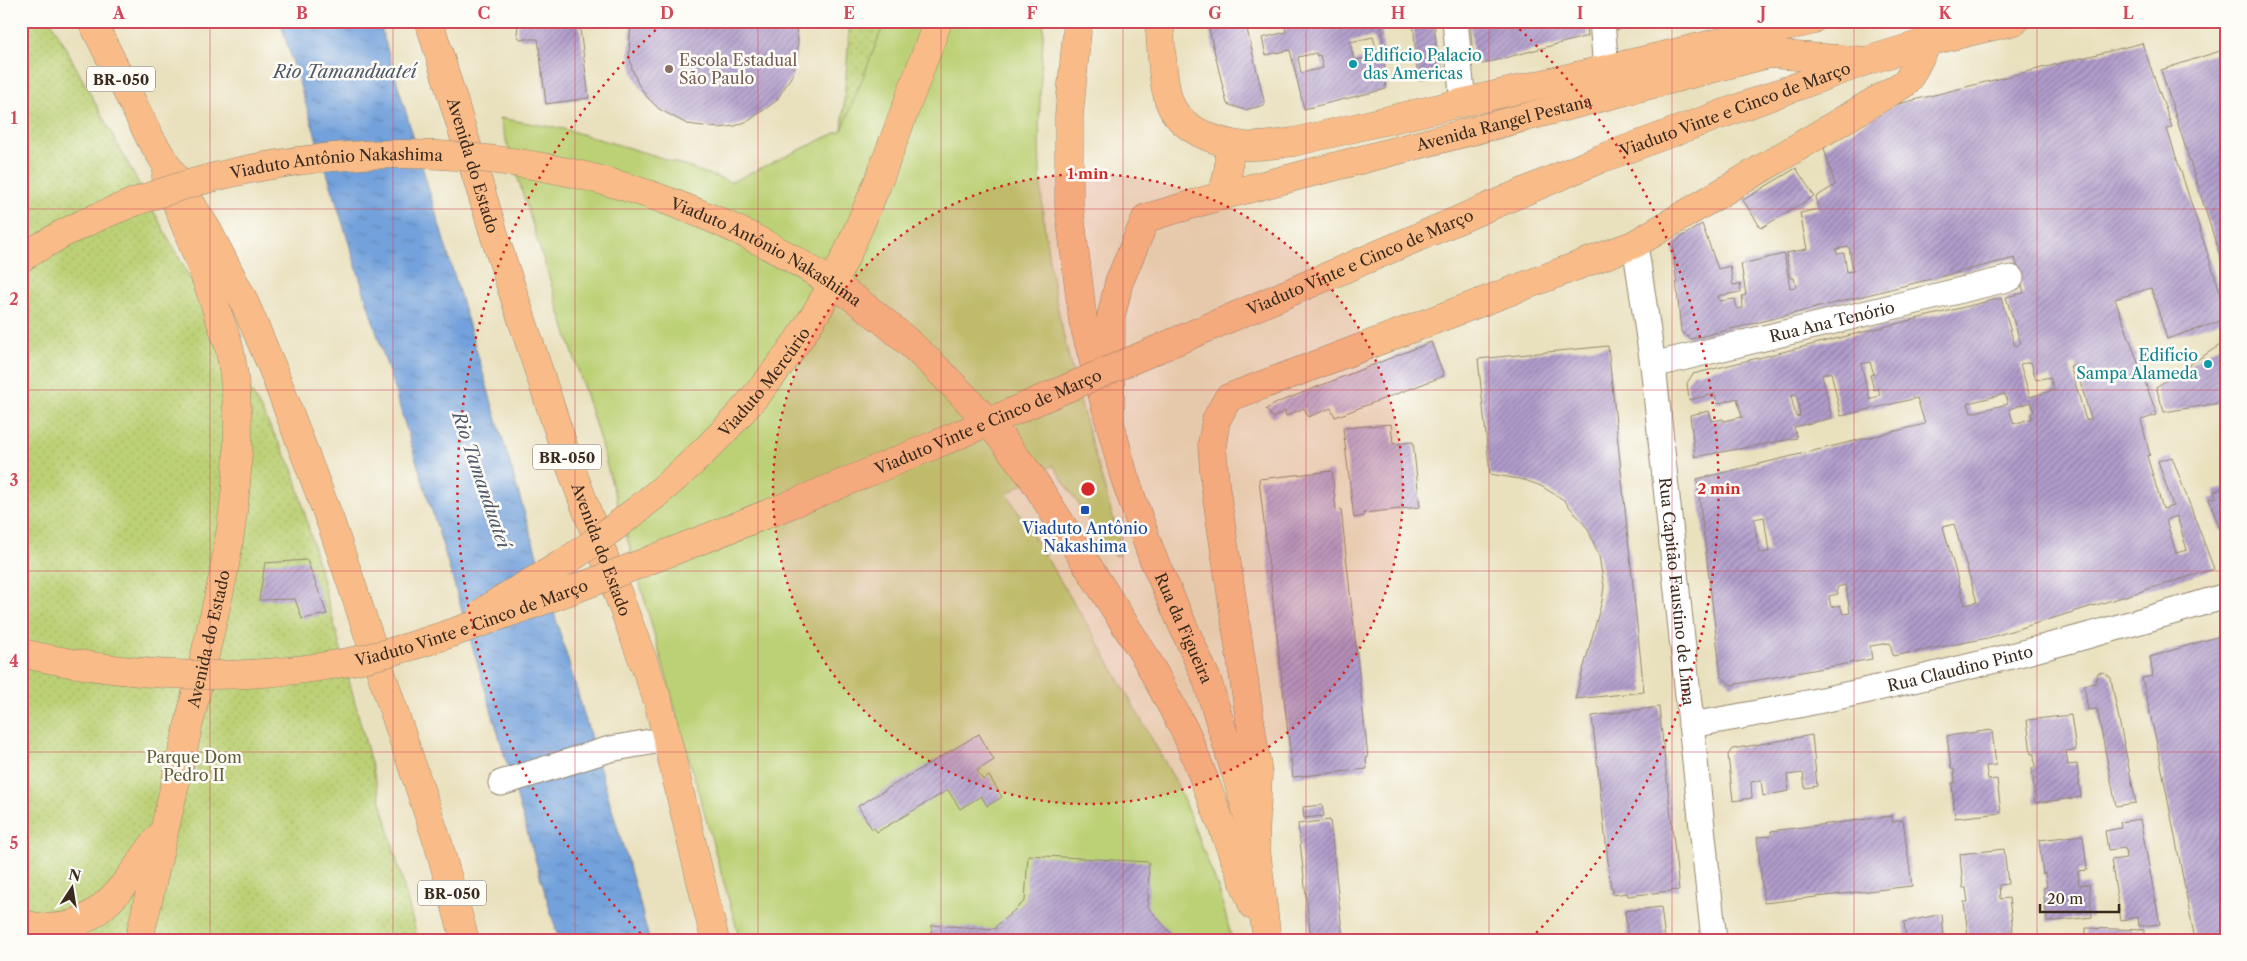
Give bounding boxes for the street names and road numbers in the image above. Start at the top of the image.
street label: Viaduto Vinte e Cinco de Março [1616,58,1853,161]
road number: BR-050 [87,66,155,92]
street label: Avenida Rangel Pestana [1413,90,1594,155]
street label: Avenida do Estado [443,94,503,236]
street label: Viaduto Antônio Nakashima [227,144,444,183]
street label: Viaduto Antônio Nakashima [667,193,866,311]
street label: Viaduto Vinte e Cinco de Março [1243,205,1476,320]
street label: Rua Ana Tenório [1767,297,1897,346]
street label: Viaduto Mercúrio [713,323,814,442]
street label: Viaduto Vinte e Cinco de Março [871,365,1105,479]
road number: BR-050 [533,444,601,470]
street label: Rua Capitão Faustino de Lima [1655,476,1699,707]
street label: Avenida do Estado [567,479,635,619]
street label: Avenida do Estado [183,568,234,711]
street label: Rua da Figueira [1151,570,1217,687]
street label: Viaduto Vinte e Cinco de Março [352,575,591,671]
street label: Rua Claudino Pinto [1885,641,2035,696]
road number: BR-050 [418,880,486,906]

